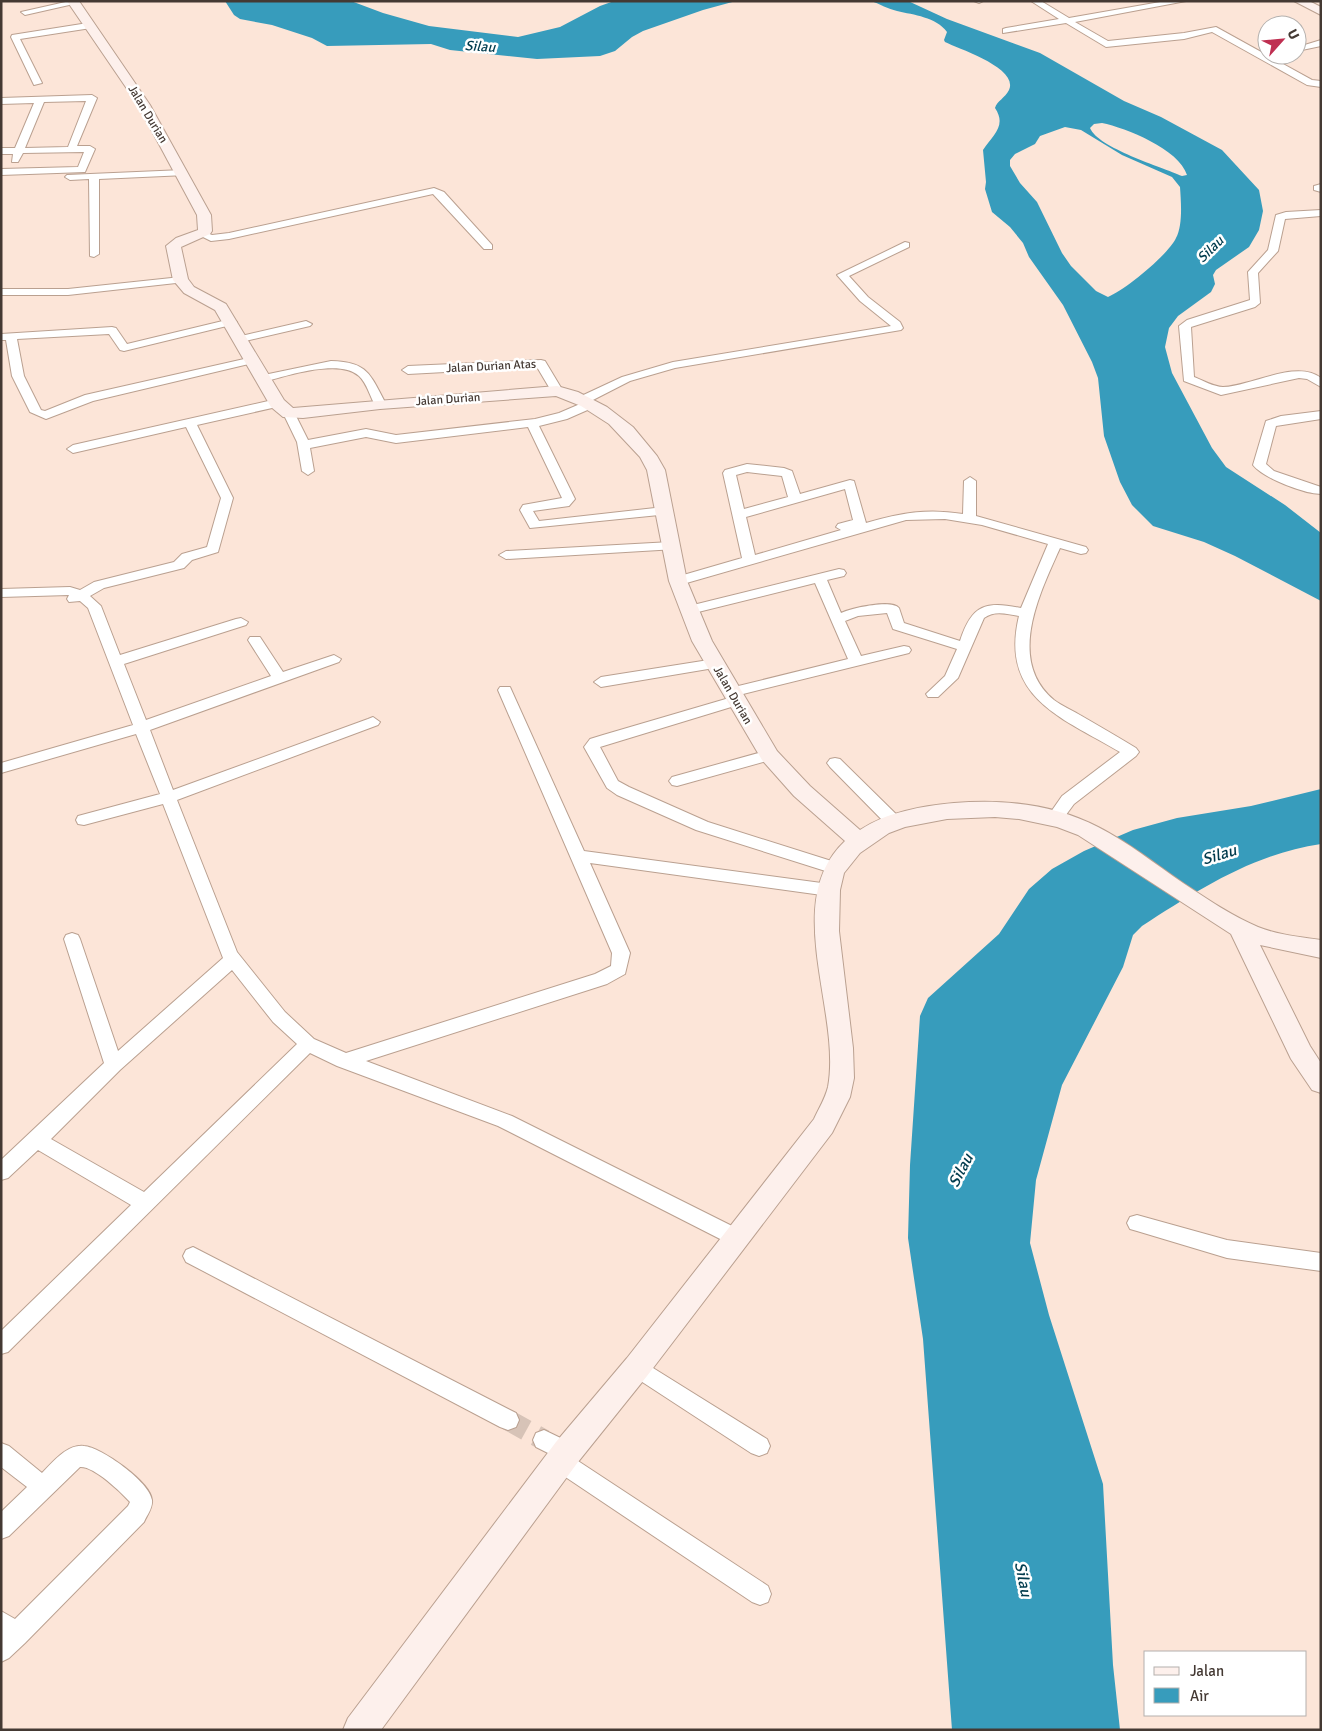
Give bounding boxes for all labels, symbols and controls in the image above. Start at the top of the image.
north arrow [1257,15,1307,65]
text: U [1283,26,1303,42]
water label: Silau [464,37,497,56]
street label: Jalan Durian [124,83,171,146]
water label: Silau [1194,232,1228,266]
street label: Jalan Durian Atas [446,357,536,376]
street label: Jalan Durian [415,390,481,409]
street label: Jalan Durian [710,663,755,727]
water label: Silau [1200,840,1240,870]
water label: Silau [944,1149,978,1191]
water label: Silau [1010,1560,1036,1599]
legend [1144,1651,1307,1716]
text: Jalan [1190,1662,1224,1680]
text: Air [1190,1687,1209,1705]

